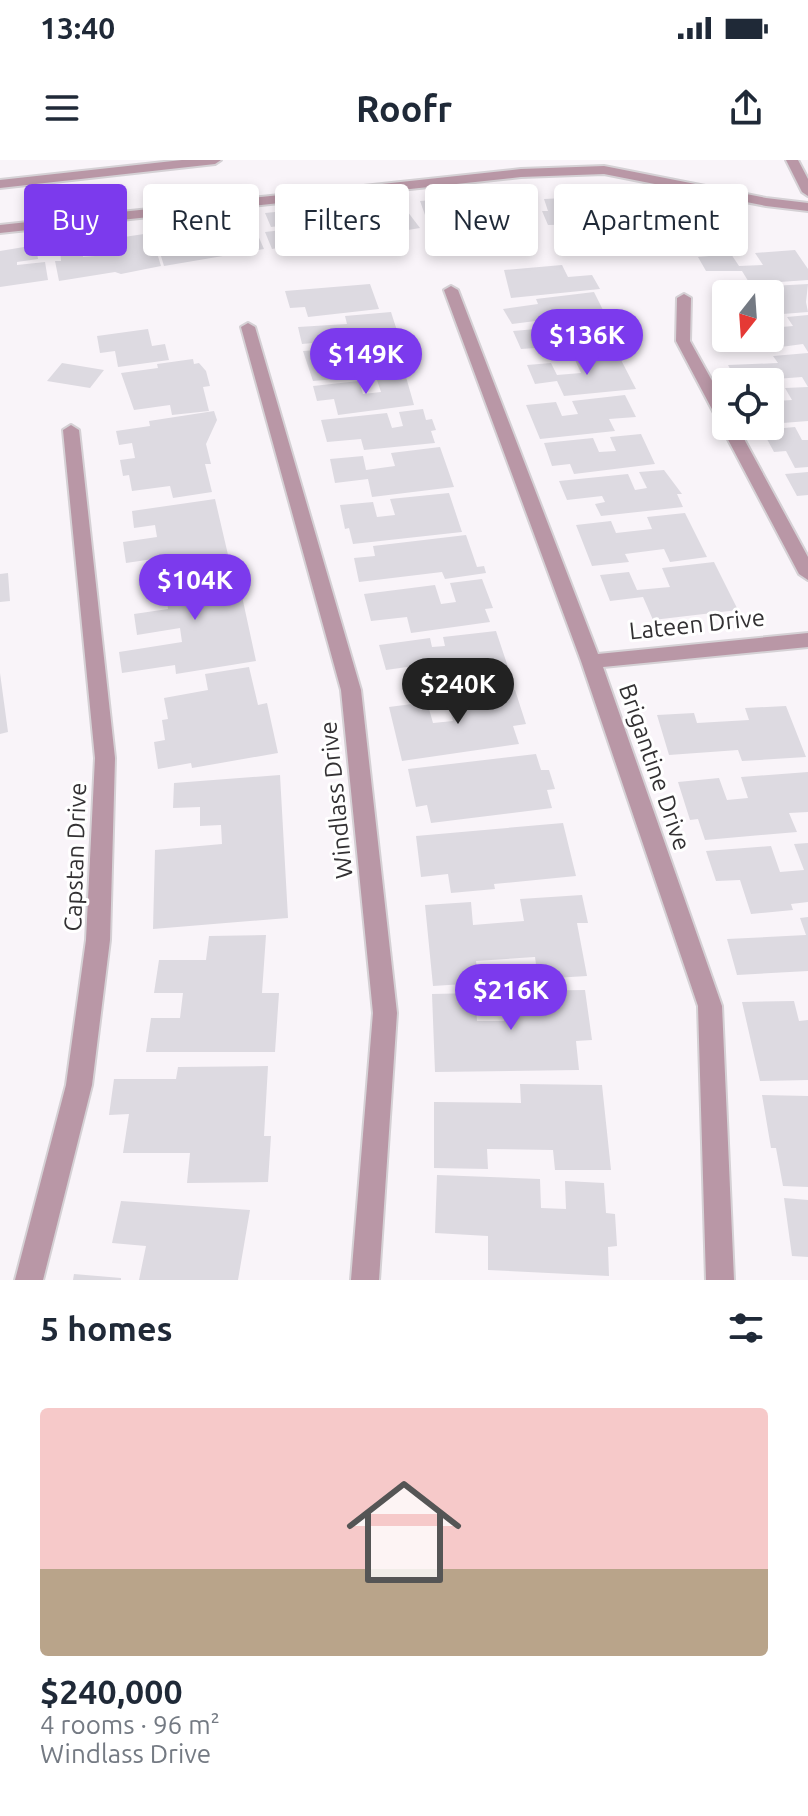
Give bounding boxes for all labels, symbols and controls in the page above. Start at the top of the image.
text: 13:40 [40,11,115,45]
icon: menu [40,86,84,130]
icon: share [724,86,768,130]
text: Roofr [356,88,452,129]
chip: Buy [24,184,127,256]
chip: Rent [143,184,259,256]
chip: Filters [275,184,409,256]
chip: New [425,184,538,256]
chip: Apartment [554,184,748,256]
north arrow [712,280,784,352]
map controls [712,280,784,440]
pin: $136K [531,309,643,377]
text: $136K [549,320,625,349]
pin: $149K [310,328,422,396]
text: $149K [328,339,404,368]
button: locate [712,368,784,440]
pin: $104K [139,554,251,622]
text: $104K [157,565,233,594]
street label: Lateen Drive [628,603,766,645]
pin: $240K [402,658,514,726]
text: $240K [420,669,496,698]
street label: Brigantine Drive [614,680,696,854]
street label: Windlass Drive [314,720,358,880]
street label: Capstan Drive [59,782,91,932]
pin: $216K [455,964,567,1032]
text: $216K [473,975,549,1004]
icon: filters [724,1306,768,1350]
text: 5 homes [40,1309,173,1347]
icon: home [332,1460,476,1604]
text: $240,000 [40,1672,183,1710]
text: 4 rooms · 96 m² [40,1710,220,1739]
text: Windlass Drive [40,1739,211,1768]

